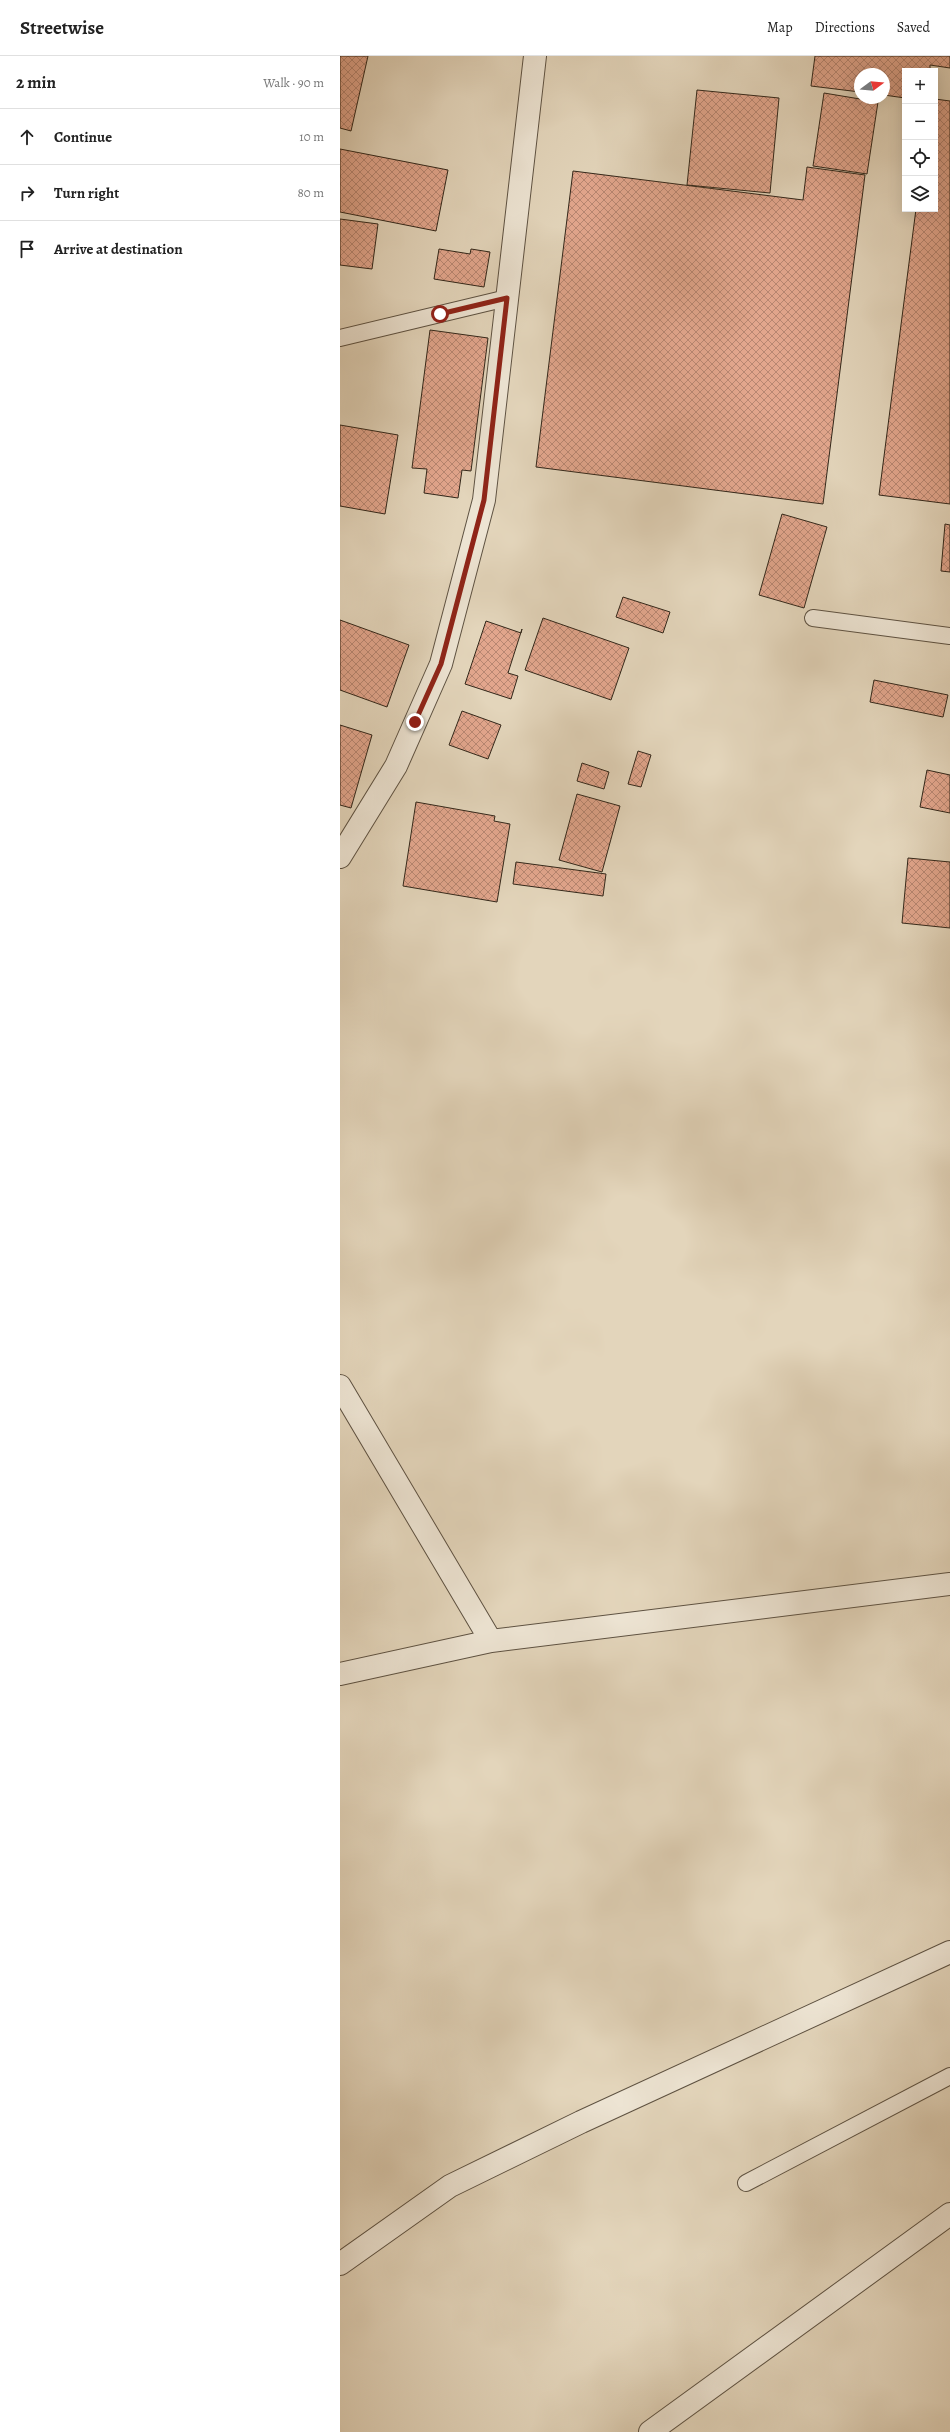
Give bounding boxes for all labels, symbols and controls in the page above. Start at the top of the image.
text: Streetwise [20,15,104,41]
text: Map [767,18,793,37]
text: Directions [815,18,875,37]
text: Saved [897,18,930,37]
north arrow [854,68,890,104]
map controls [902,68,938,212]
button: + [902,68,938,104]
text: 2 min [16,71,56,94]
text: Walk · 90 m [263,74,324,91]
button: − [902,104,938,140]
icon: ahead [16,126,38,148]
text: Continue [54,127,112,147]
text: 10 m [299,128,324,145]
button: locate [902,140,938,176]
button: layers [902,176,938,212]
icon: right [16,182,38,204]
text: Turn right [54,183,119,203]
text: 80 m [297,184,324,201]
icon: arrive [16,238,38,260]
text: Arrive at destination [54,239,183,259]
route start [431,305,449,323]
route end [406,713,424,731]

